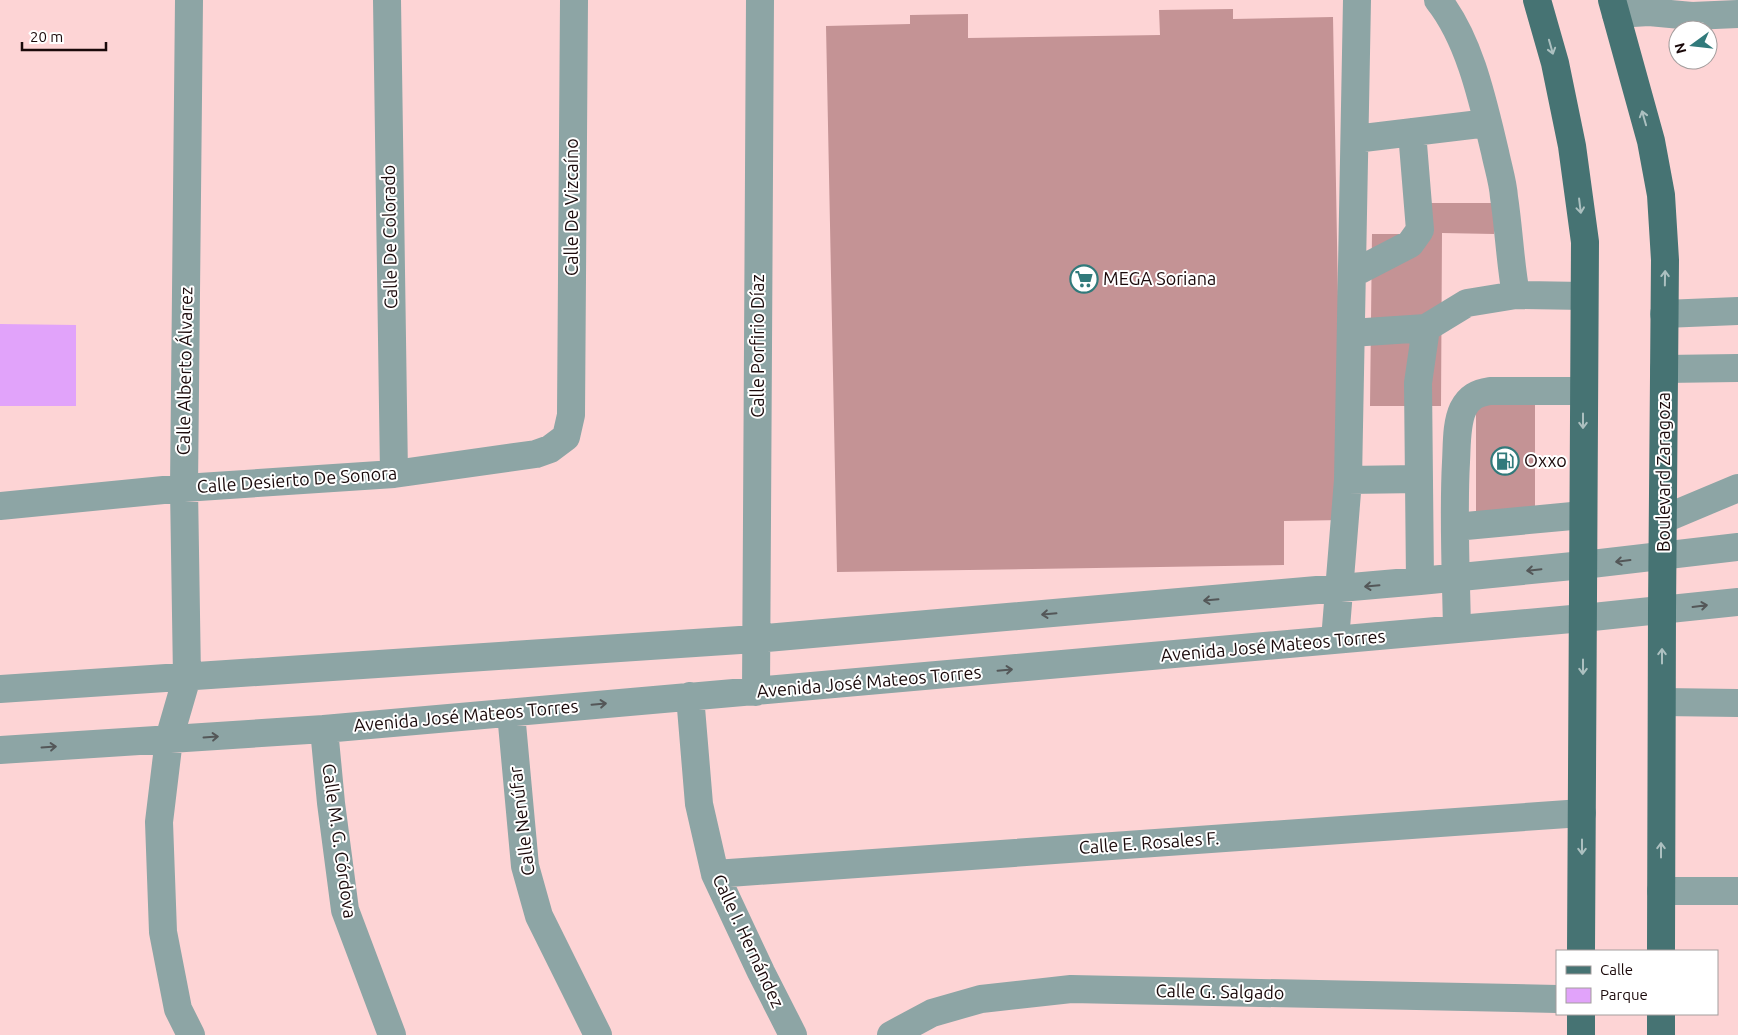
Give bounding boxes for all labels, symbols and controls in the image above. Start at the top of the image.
scale bar [22,20,106,52]
north arrow [1668,20,1718,70]
text: 20 m [30,28,63,45]
one-way arrow [1546,38,1556,54]
text: N [1671,41,1690,55]
one-way arrow [1639,110,1649,126]
street label: Calle De Vizcaíno [561,138,581,276]
street label: Calle De Colorado [378,165,400,309]
one-way arrow [1575,198,1585,214]
supermarket icon: MEGA Soriana [1069,264,1099,294]
place label: MEGA Soriana [1103,268,1216,288]
one-way arrow [1660,270,1670,286]
street label: Calle Porfirio Díaz [747,274,767,418]
street label: Calle Alberto Álvarez [172,286,195,455]
street label: Boulevard Zaragoza [1653,392,1673,552]
one-way arrow [1578,412,1588,429]
fuel station icon: Oxxo [1490,446,1520,476]
place label: Oxxo [1524,450,1567,470]
street label: Calle Desierto De Sonora [196,462,398,496]
one-way arrow [1615,556,1631,566]
one-way arrow [1527,565,1543,575]
one-way arrow [1365,581,1381,590]
one-way arrow [1203,595,1219,604]
one-way arrow [1691,601,1707,611]
one-way arrow [1041,609,1057,618]
street label: Avenida José Mateos Torres [1160,625,1386,665]
one-way arrow [1657,649,1667,665]
one-way arrow [1578,658,1588,675]
street label: Avenida José Mateos Torres [756,661,982,701]
one-way arrow [997,665,1013,674]
street label: Avenida José Mateos Torres [353,695,579,735]
one-way arrow [591,700,607,709]
one-way arrow [203,732,219,741]
one-way arrow [40,743,56,752]
street label: Calle M. G. Córdova [319,762,361,920]
street label: Calle Nenúfar [504,765,538,877]
street label: Calle E. Rosales F. [1078,827,1220,857]
one-way arrow [1577,838,1587,855]
one-way arrow [1656,842,1666,858]
street label: Calle I. Hernández [709,871,789,1010]
legend [1556,950,1718,1015]
text: Calle [1600,961,1633,978]
street label: Calle G. Salgado [1156,980,1285,1002]
text: Parque [1600,986,1648,1003]

